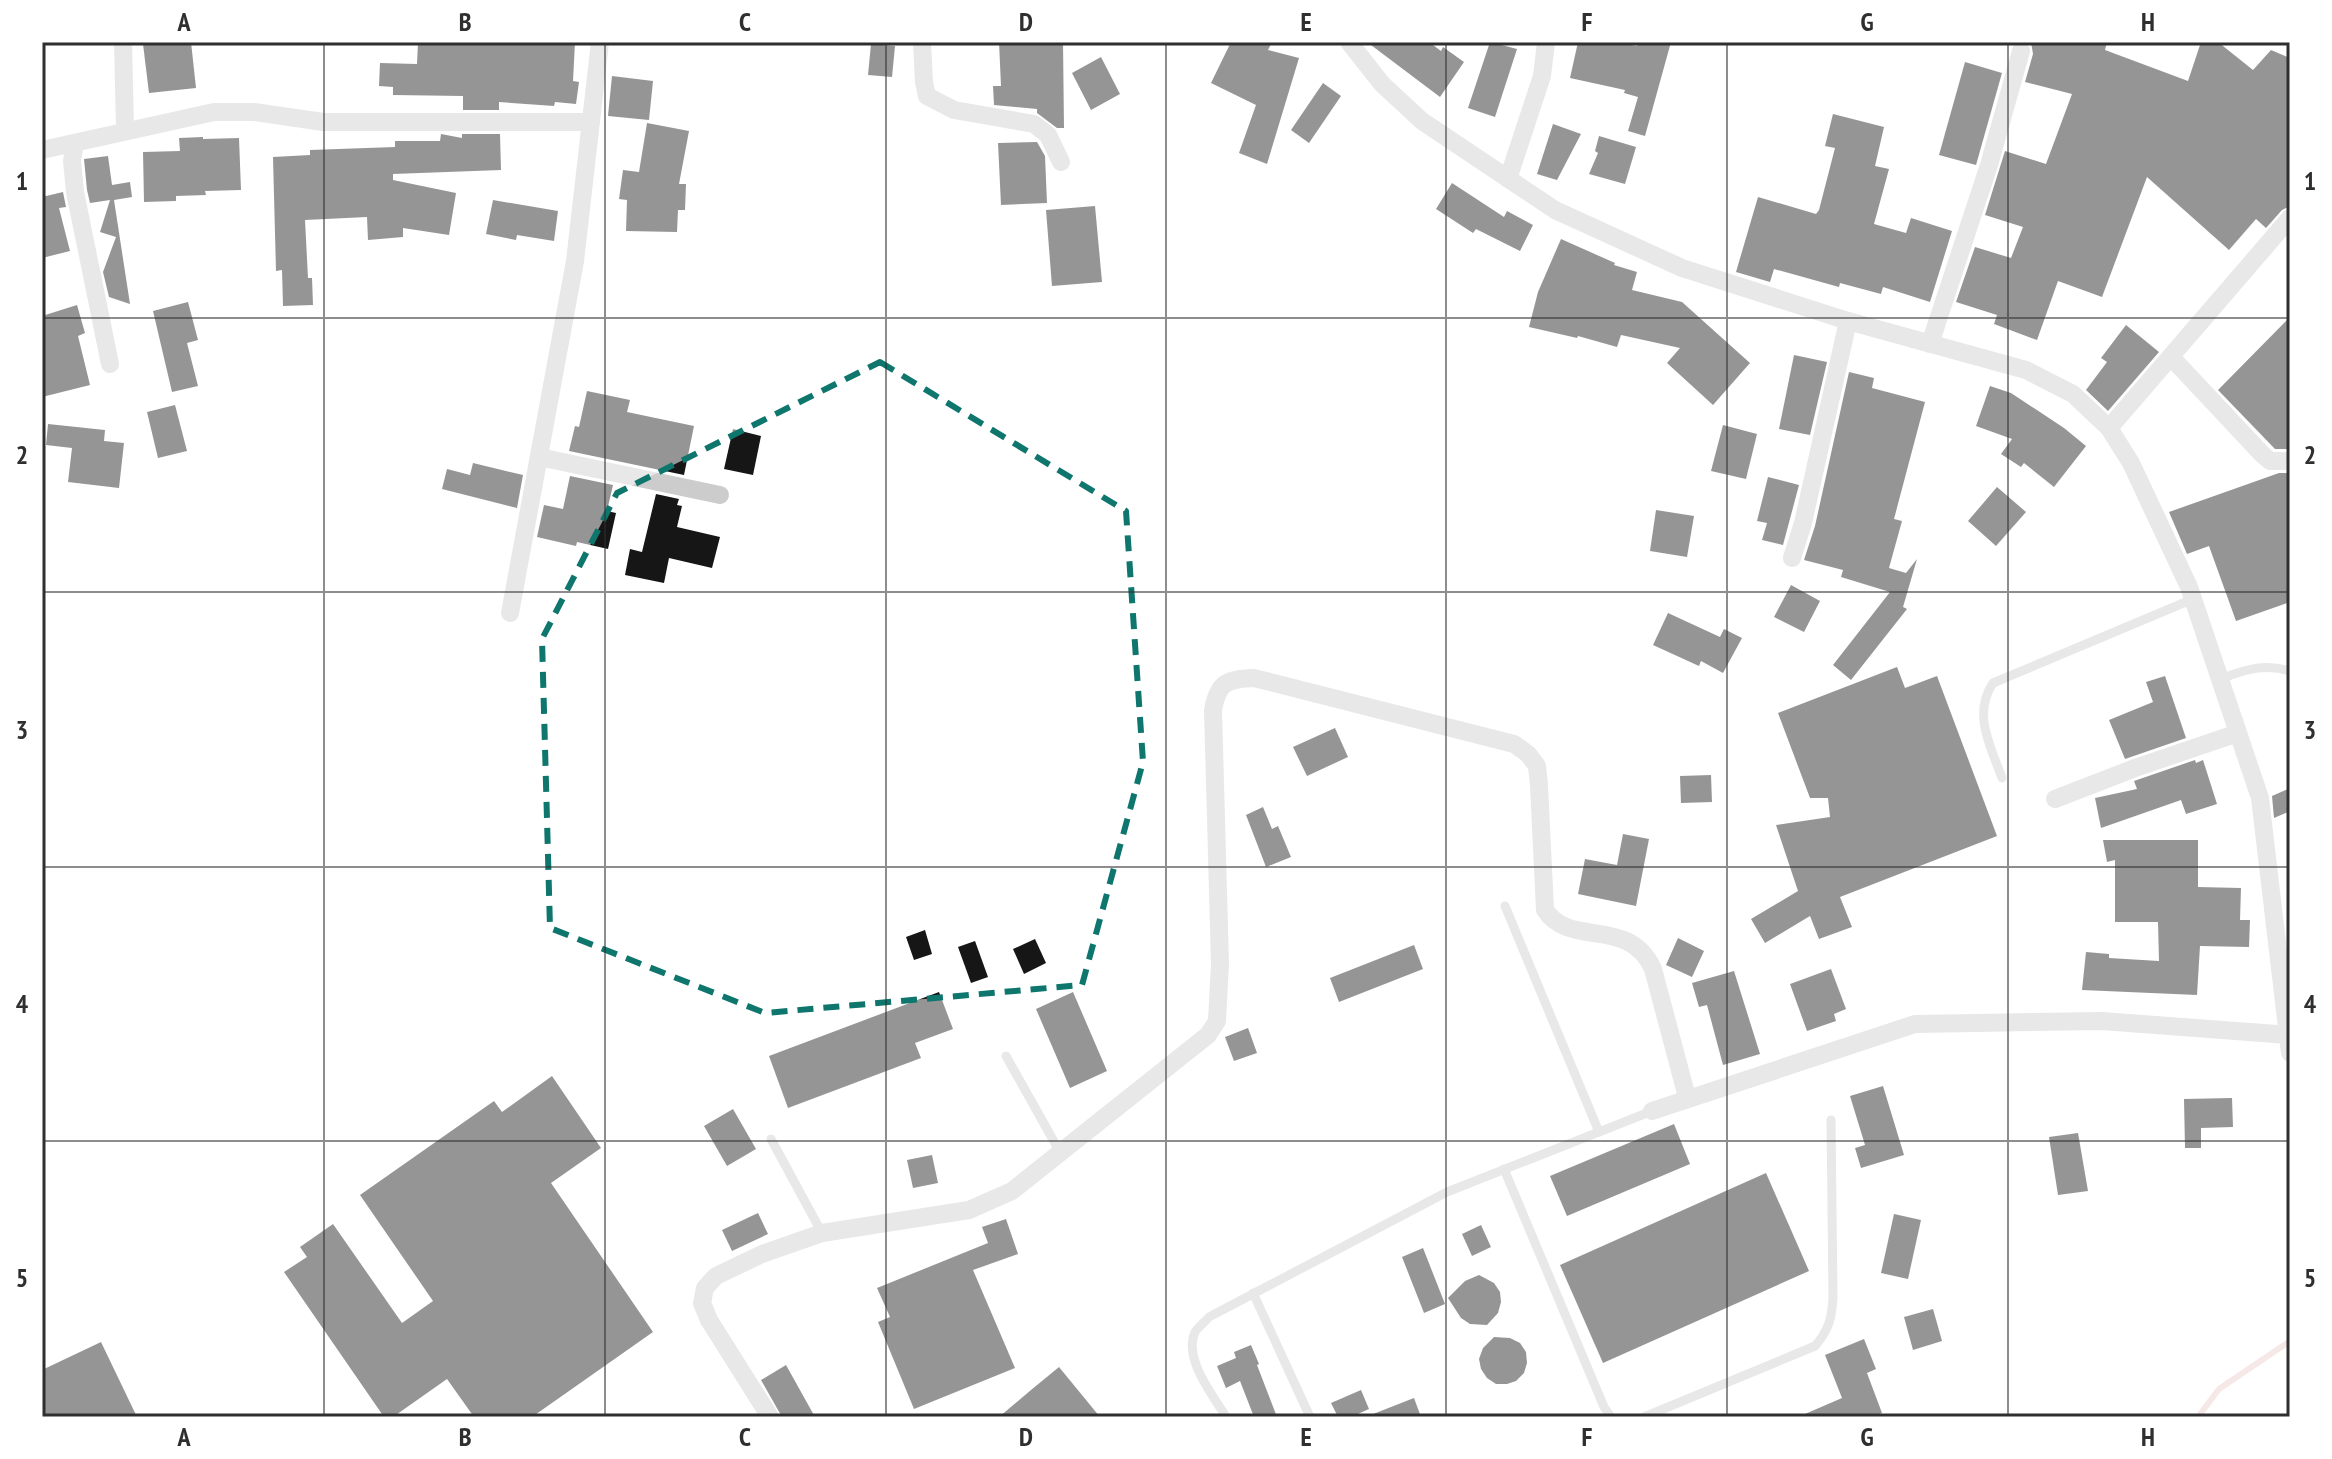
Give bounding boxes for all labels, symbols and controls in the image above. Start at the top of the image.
text: A [176,5,191,38]
text: B [459,5,472,38]
text: C [739,5,751,38]
text: D [1019,5,1033,38]
text: E [1300,5,1312,38]
text: F [1582,5,1593,38]
text: G [1860,5,1874,38]
text: H [2141,5,2155,38]
text: 1 [16,164,28,197]
text: 1 [2304,164,2316,197]
text: 2 [16,438,28,471]
text: 2 [2304,438,2316,471]
text: 3 [16,713,28,746]
text: 3 [2304,713,2316,746]
text: 4 [16,987,29,1020]
text: 4 [2304,987,2317,1020]
text: 5 [16,1261,28,1294]
text: 5 [2304,1261,2316,1294]
text: A [176,1420,191,1453]
text: B [459,1420,472,1453]
text: C [739,1420,751,1453]
text: D [1019,1420,1033,1453]
text: E [1300,1420,1312,1453]
text: F [1582,1420,1593,1453]
text: G [1860,1420,1874,1453]
text: H [2141,1420,2155,1453]

